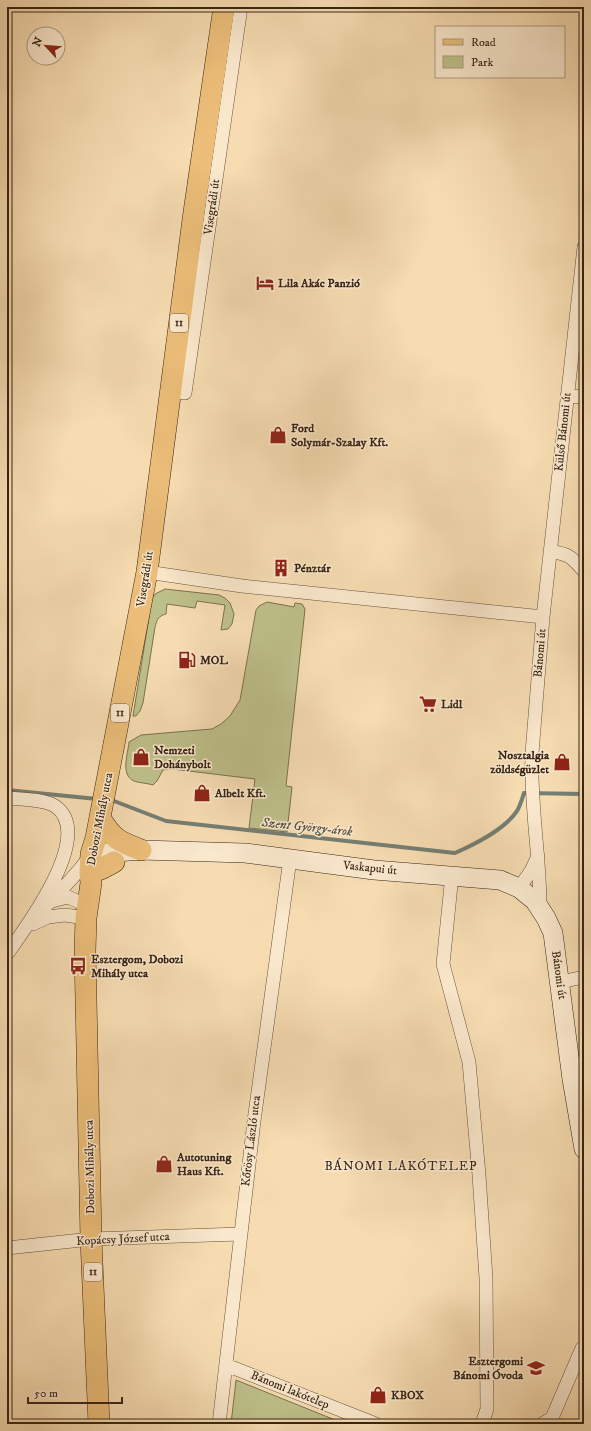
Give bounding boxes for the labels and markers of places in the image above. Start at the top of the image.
hotel icon: Lila Akác Panzió [255,273,275,293]
place label: Lila Akác Panzió [278,276,360,291]
place label: Ford Solymár-Szalay Kft. [291,421,388,450]
shop icon: Ford Solymár-Szalay Kft. [268,425,288,445]
building icon: Pénztár [271,558,291,578]
place label: Pénztár [294,561,331,576]
fuel station icon: MOL [177,650,197,670]
place label: MOL [200,653,228,668]
supermarket icon: Lidl [418,694,438,714]
place label: Lidl [441,697,463,712]
place label: Nemzeti Dohánybolt [154,743,211,772]
shop icon: Nemzeti Dohánybolt [131,747,151,767]
place label: Nosztalgia zöldségüzlet [489,748,550,777]
shop icon: Nosztalgia zöldségüzlet [552,752,572,772]
shop icon: Albelt Kft. [192,783,212,803]
place label: Albelt Kft. [214,786,266,801]
place label: Esztergom, Dobozi Mihály utca [91,952,183,981]
bus stop icon: Esztergom, Dobozi Mihály utca [68,956,88,976]
place label: Autotuning Haus Kft. [176,1150,232,1179]
shop icon: Autotuning Haus Kft. [154,1154,174,1174]
place label: Esztergomi Bánomi Óvoda [453,1354,524,1383]
school or university icon: Esztergomi Bánomi Óvoda [526,1358,546,1378]
shop icon: KBOX [368,1385,388,1405]
place label: KBOX [391,1388,424,1403]

